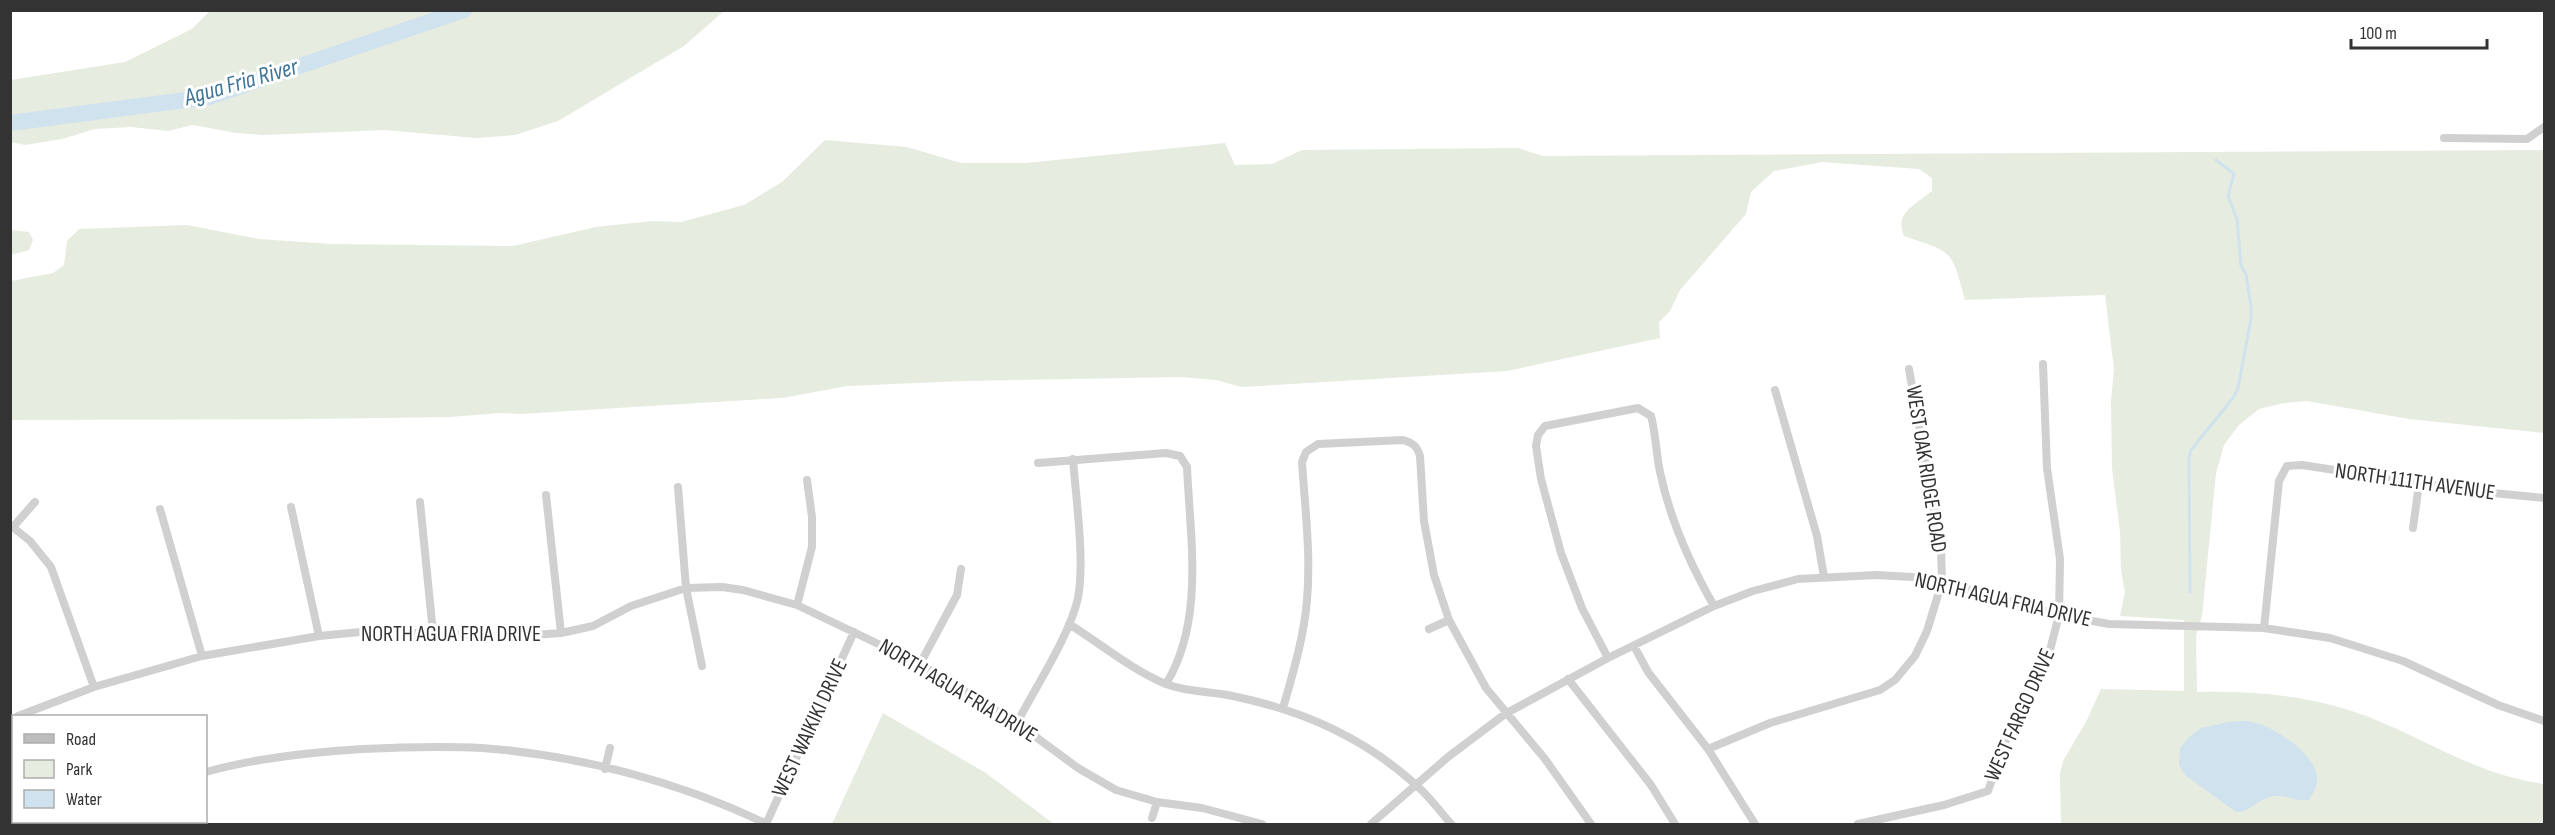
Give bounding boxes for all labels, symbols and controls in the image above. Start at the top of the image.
scale bar [2351,12,2488,50]
text: 100 m [2360,23,2397,44]
water label: Agua Fria River [180,52,302,112]
street label: WEST OAK RIDGE ROAD [1899,384,1953,554]
street label: NORTH 111TH AVENUE [2333,457,2497,507]
street label: NORTH AGUA FRIA DRIVE [1912,567,2094,633]
street label: NORTH AGUA FRIA DRIVE [361,621,541,648]
street label: NORTH AGUA FRIA DRIVE [874,633,1042,749]
street label: WEST FARGO DRIVE [1979,644,2061,786]
street label: WEST WAIKIKI DRIVE [766,655,854,801]
legend [12,715,207,823]
text: Road [66,729,96,750]
text: Park [66,759,92,780]
text: Water [66,789,102,810]

